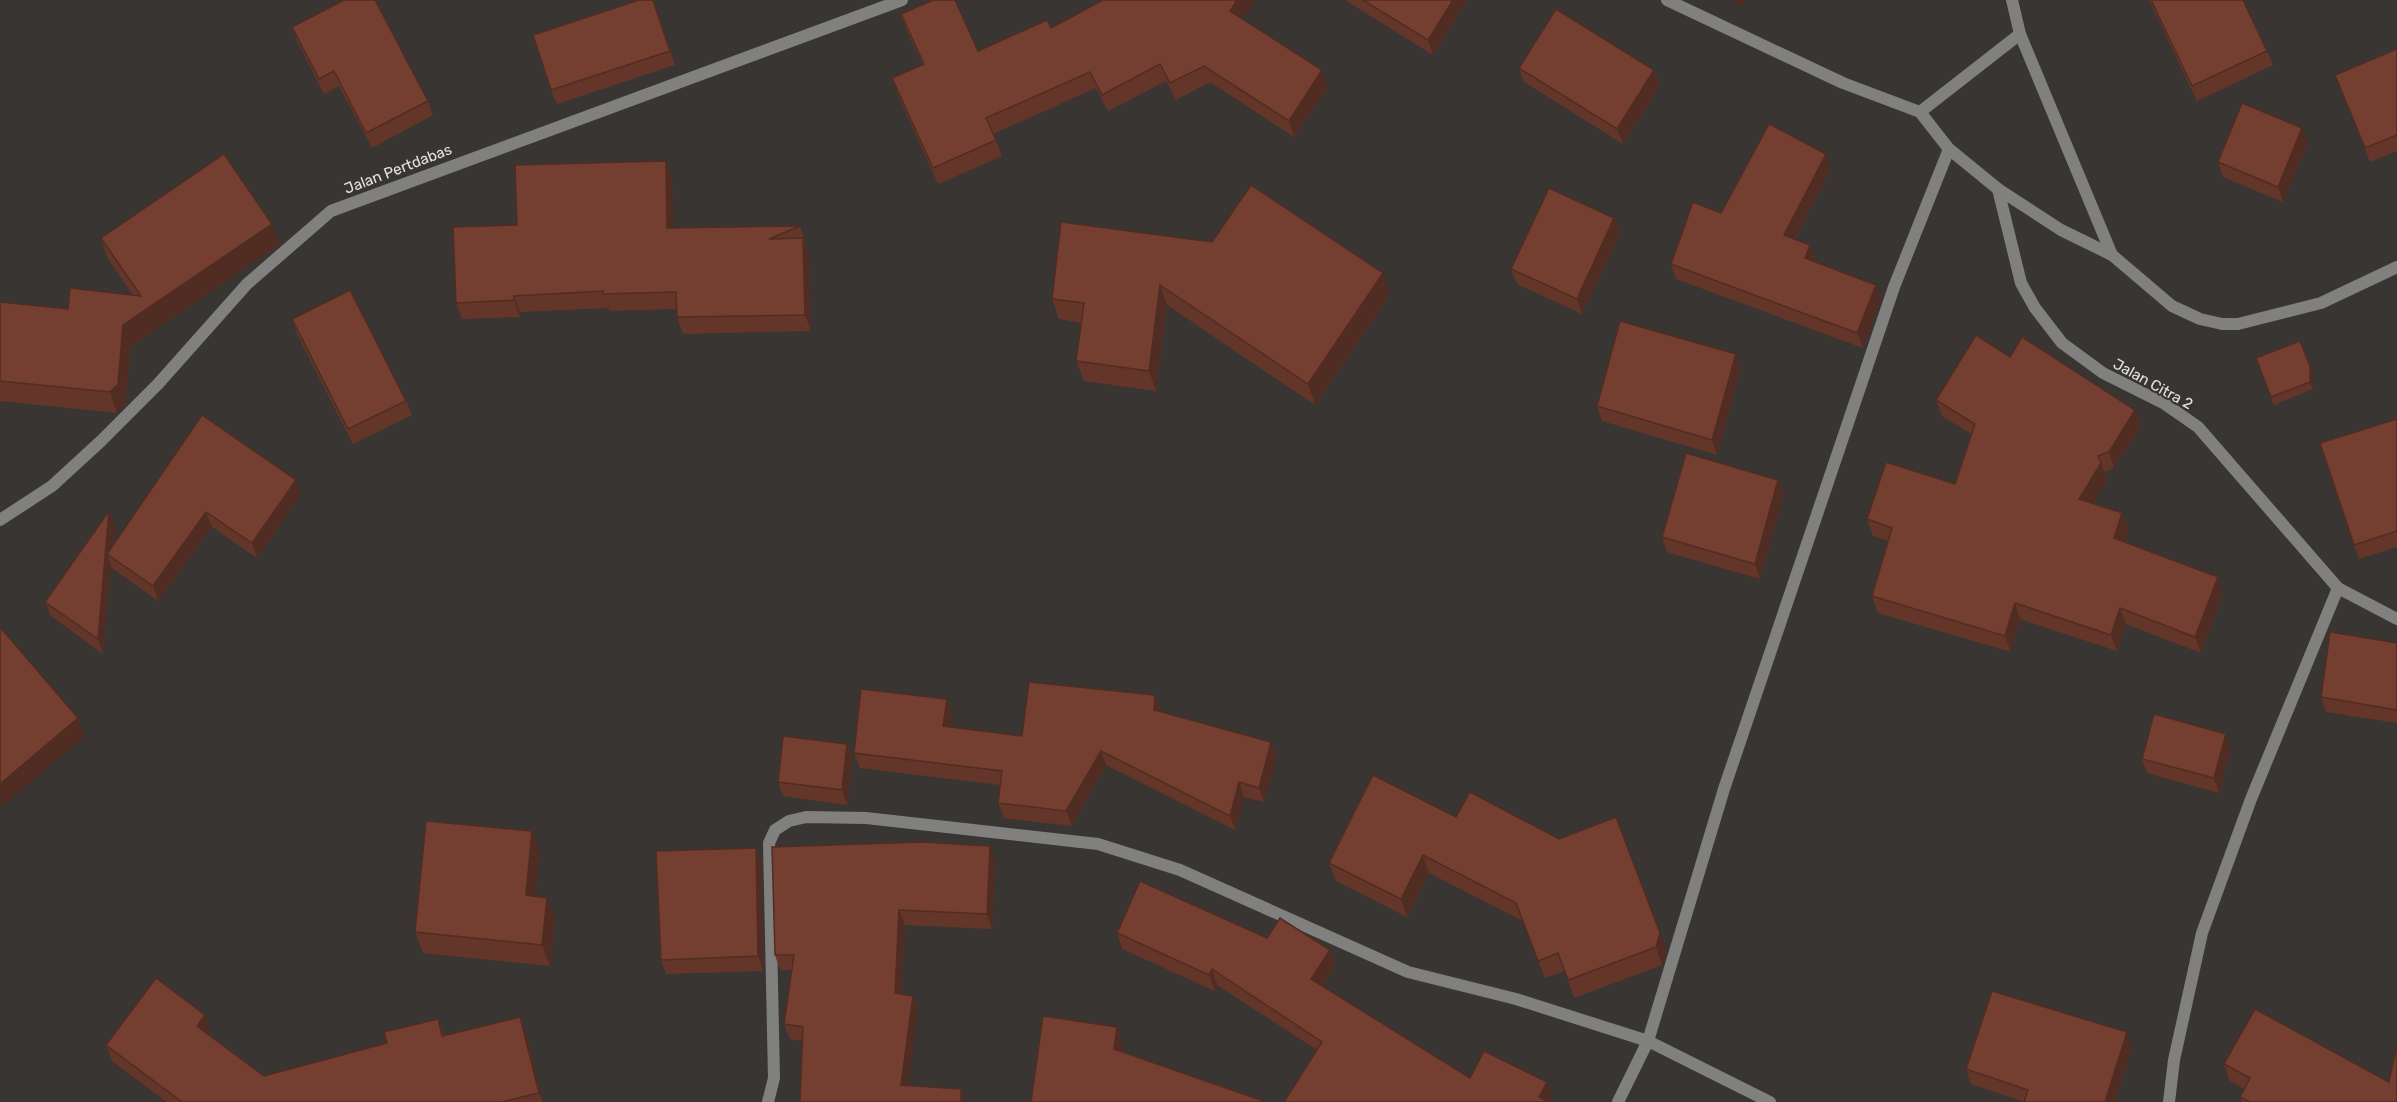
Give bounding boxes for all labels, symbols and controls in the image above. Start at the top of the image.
street label: Jalan Pertdabas [342,140,455,198]
street label: Jalan Citra 2 [2110,355,2196,413]

